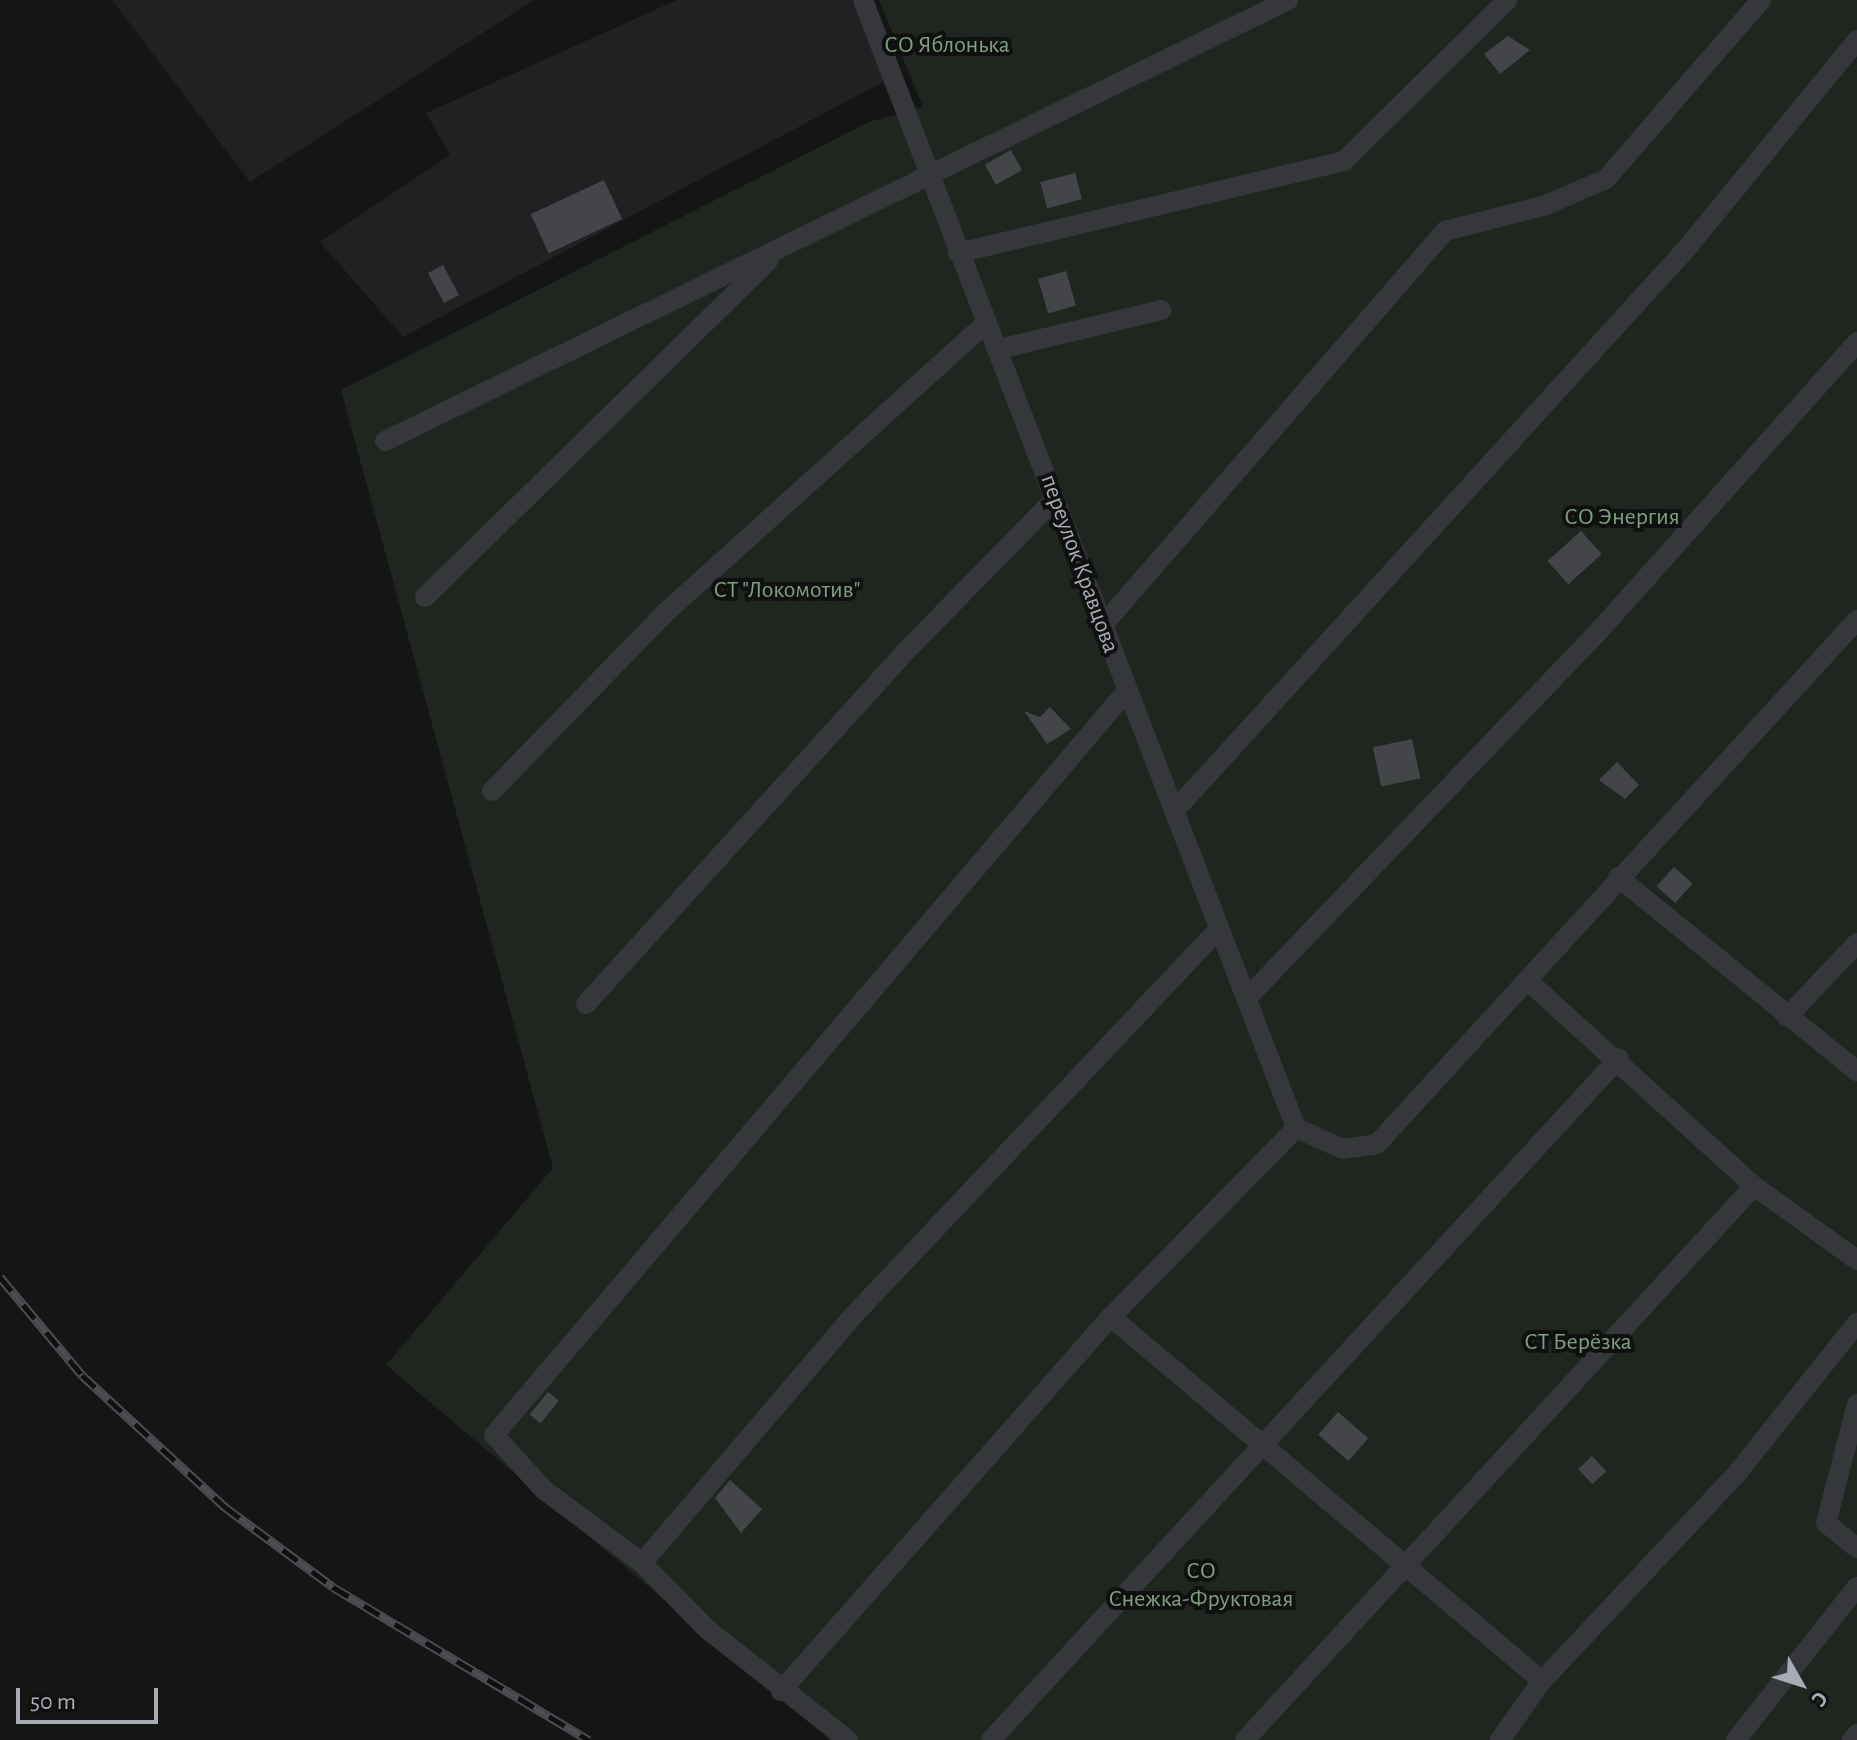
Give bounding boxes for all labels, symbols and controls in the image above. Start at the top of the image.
park label: СО Яблонька [884,32,1010,60]
street label: переулок Кравцова [1033,471,1125,657]
park label: СО Энергия [1564,504,1680,532]
park label: СТ "Локомотив" [714,577,860,605]
park label: СТ Берёзка [1524,1329,1632,1357]
park label: СО Снежка-Фруктовая [1108,1558,1294,1614]
north arrow [1761,1644,1841,1724]
scale bar [20,1672,162,1722]
text: С [1807,1687,1832,1711]
text: 50 m [30,1690,76,1714]

